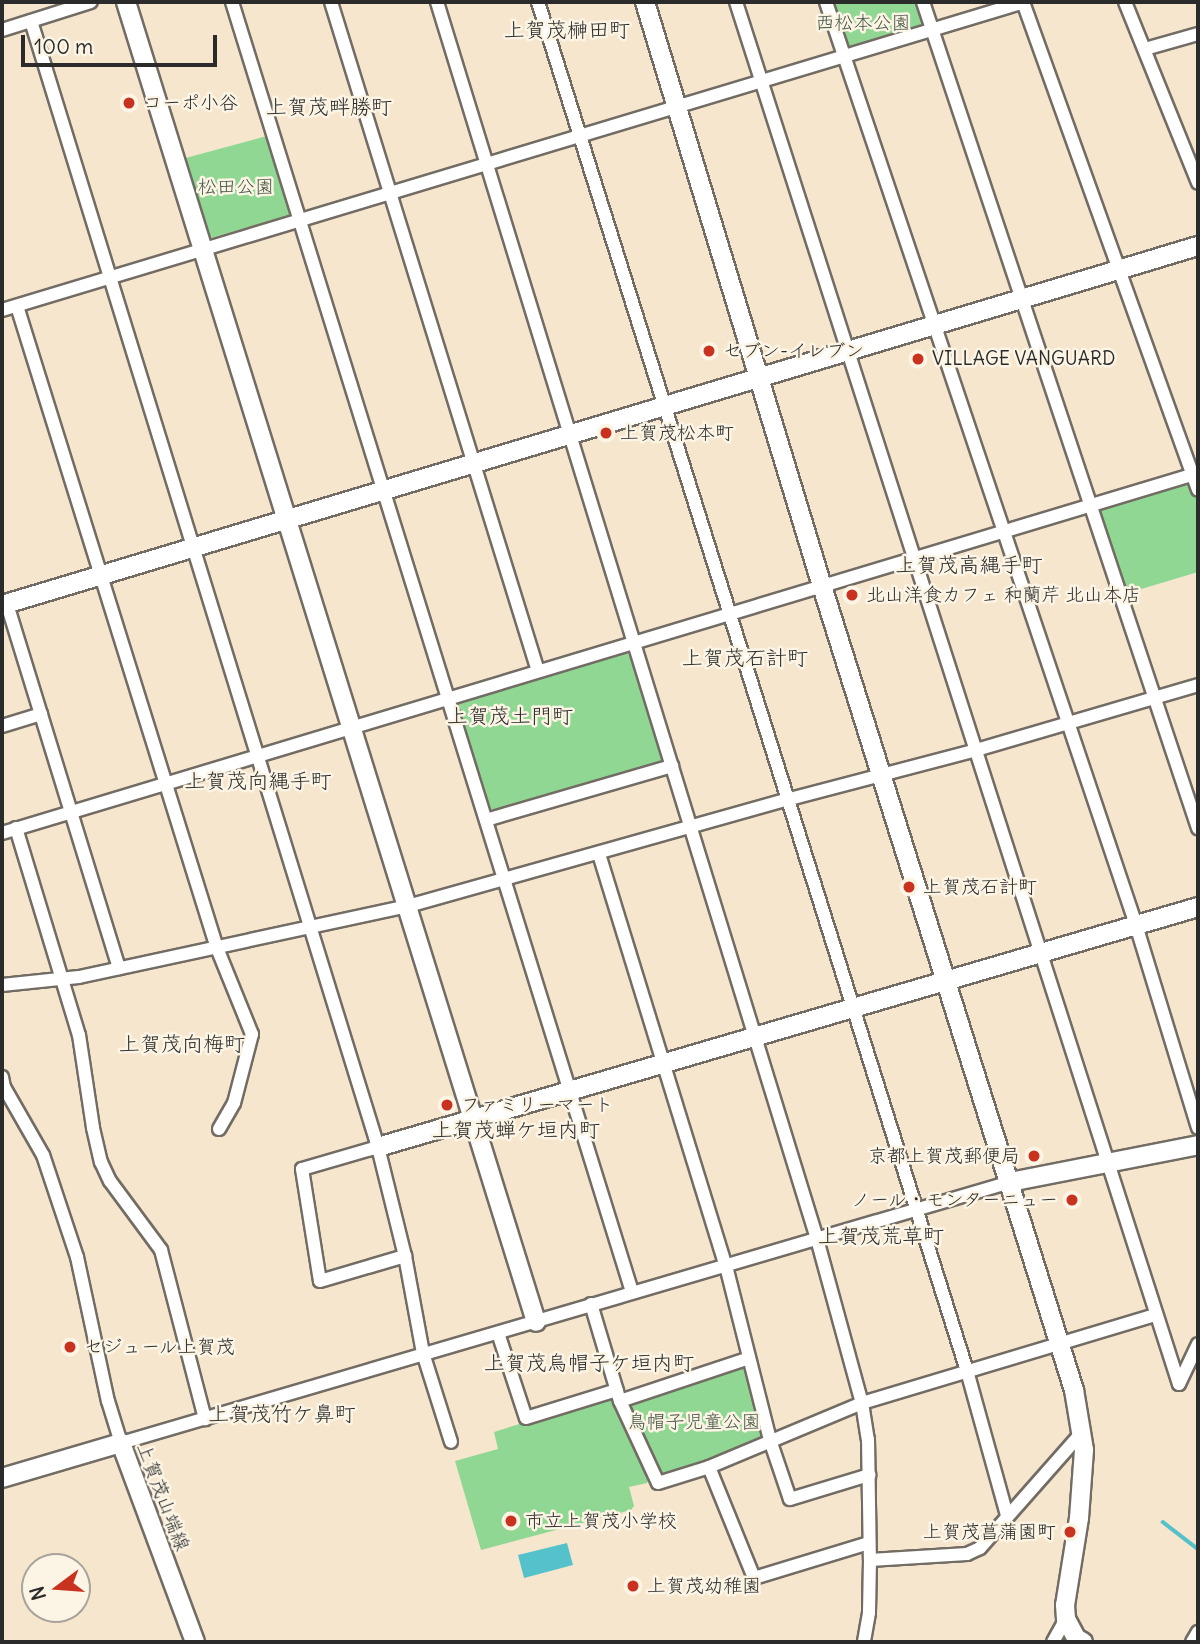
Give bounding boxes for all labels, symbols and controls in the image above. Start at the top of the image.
park label: 西松本公園 [816,12,910,34]
district label: 上賀茂榊田町 [504,17,630,43]
scale bar [24,21,220,65]
text: 100 m [34,33,93,60]
place label: コーポ小谷 [143,92,238,114]
district label: 上賀茂畔勝町 [266,94,392,120]
marker: コーポ小谷 [121,95,137,111]
park label: 松田公園 [198,176,274,198]
place label: セブン-イレブン [723,340,864,362]
marker: セブン-イレブン [701,343,717,359]
place label: VILLAGE VANGUARD [932,348,1116,370]
marker: VILLAGE VANGUARD [910,351,926,367]
place label: 上賀茂松本町 [620,422,734,444]
marker: 上賀茂松本町 [598,425,614,441]
district label: 上賀茂高縄手町 [896,552,1042,578]
place label: 北山洋食カフェ 和蘭芹 北山本店 [866,584,1141,606]
marker: 北山洋食カフェ 和蘭芹 北山本店 [844,587,860,603]
district label: 上賀茂石計町 [682,645,808,671]
district label: 上賀茂土門町 [447,703,573,729]
district label: 上賀茂向縄手町 [185,768,331,794]
place label: 上賀茂石計町 [923,876,1037,898]
marker: 上賀茂石計町 [901,879,917,895]
district label: 上賀茂向梅町 [119,1031,245,1057]
place label: ファミリーマート [461,1094,613,1116]
marker: ファミリーマート [439,1097,455,1113]
district label: 上賀茂蝉ケ垣内町 [432,1117,600,1143]
place label: 京都上賀茂郵便局 [868,1145,1020,1167]
marker: 京都上賀茂郵便局 [1026,1148,1042,1164]
place label: ノール・モンタ－ニュー [849,1189,1058,1211]
marker: ノール・モンタ－ニュー [1064,1192,1080,1208]
district label: 上賀茂荒草町 [818,1223,944,1249]
place label: セジュール上賀茂 [84,1336,236,1358]
marker: セジュール上賀茂 [62,1339,78,1355]
district label: 上賀茂烏帽子ケ垣内町 [484,1350,694,1376]
district label: 上賀茂竹ケ鼻町 [209,1401,355,1427]
park label: 鳥帽子児童公園 [628,1411,760,1433]
street label: 上賀茂山端線 [132,1440,194,1554]
place label: 市立上賀茂小学校 [525,1510,677,1532]
marker: 市立上賀茂小学校 [503,1513,519,1529]
place label: 上賀茂菖蒲園町 [923,1521,1056,1543]
marker: 上賀茂菖蒲園町 [1062,1524,1078,1540]
north arrow [21,1553,91,1623]
place label: 上賀茂幼稚園 [647,1575,761,1597]
marker: 上賀茂幼稚園 [625,1578,641,1594]
text: N [24,1584,51,1603]

